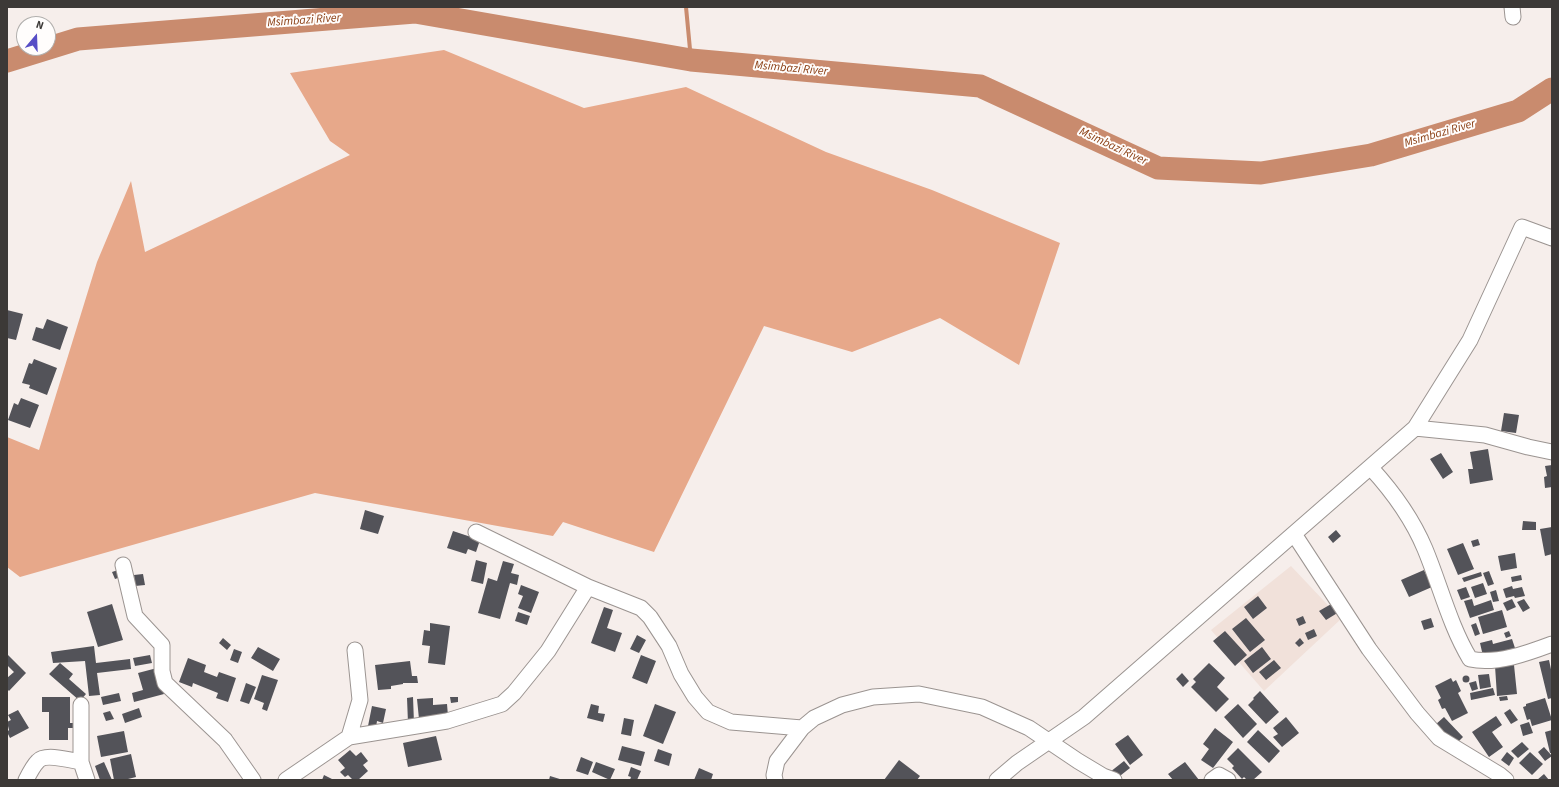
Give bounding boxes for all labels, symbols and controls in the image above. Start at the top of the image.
water label: Msimbazi River [267,11,341,31]
north arrow [16,16,56,56]
text: N [34,17,46,33]
water label: Msimbazi River [754,59,828,79]
water label: Msimbazi River [1403,117,1477,151]
water label: Msimbazi River [1077,125,1149,169]

